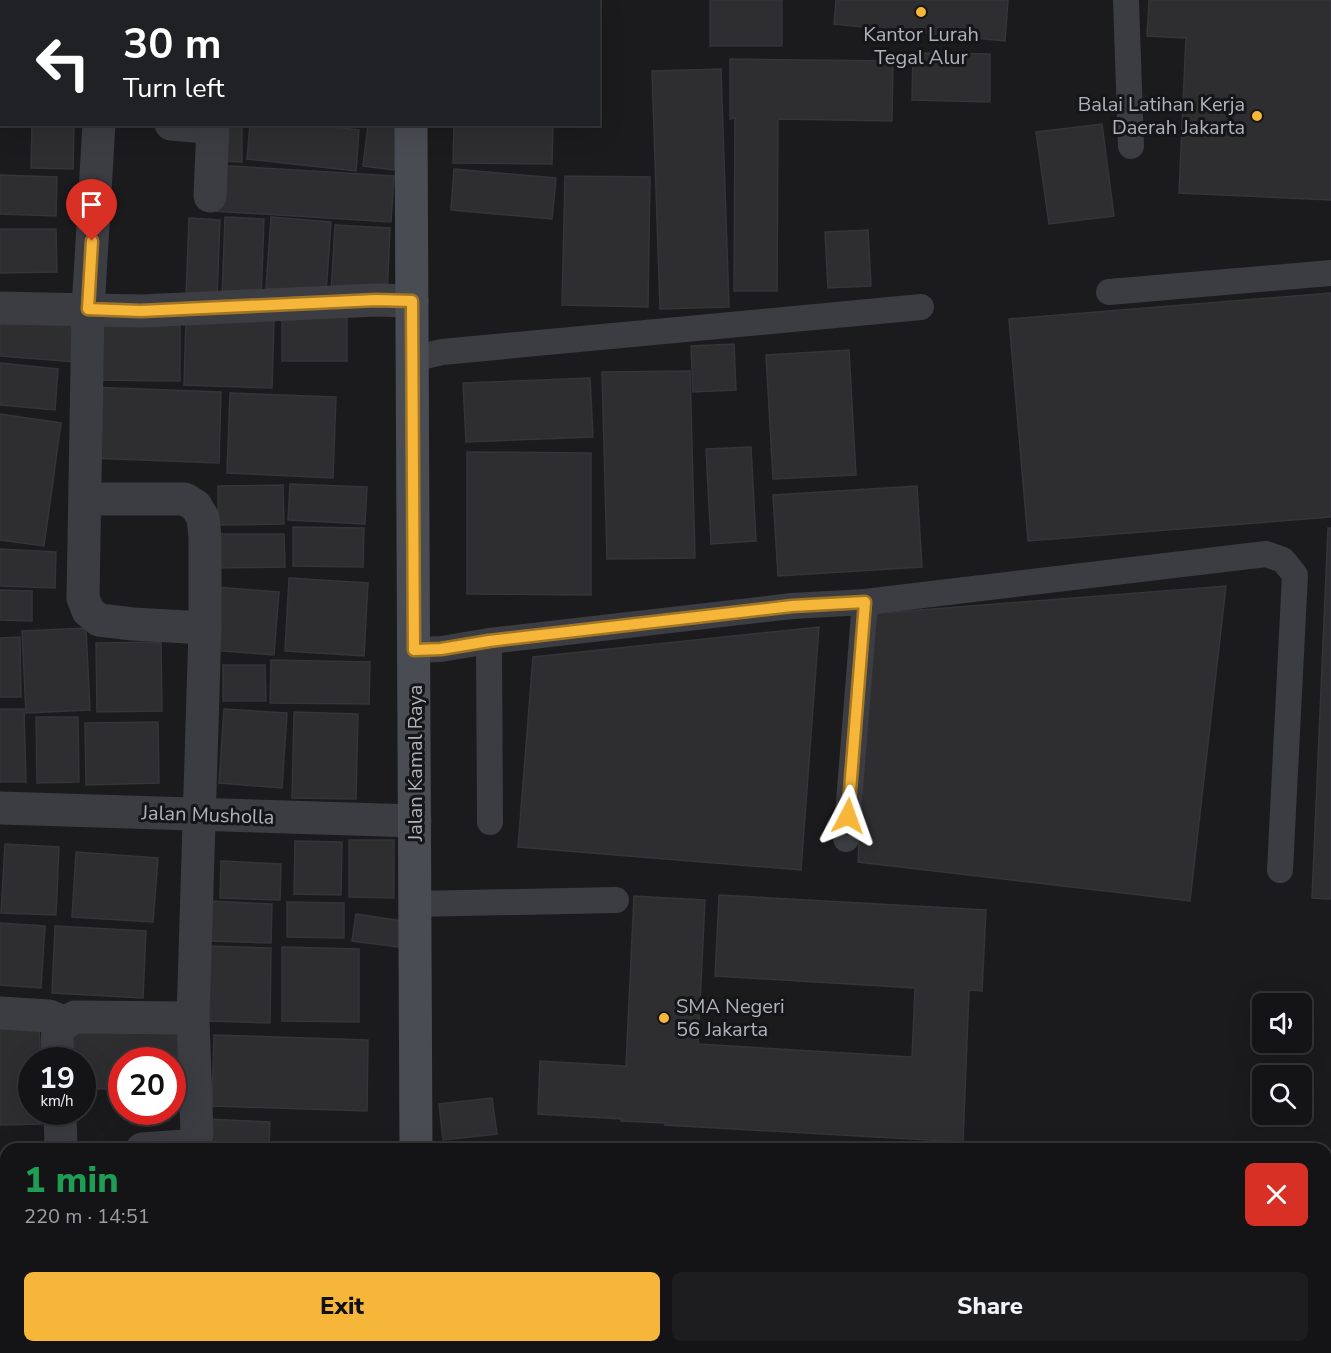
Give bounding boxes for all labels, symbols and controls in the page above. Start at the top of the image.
marker: Kantor Lurah Tegal Alur [914,5,928,19]
text: 30 m [123,16,222,73]
place label: Kantor Lurah Tegal Alur [863,21,979,71]
icon: left [24,24,102,102]
text: Turn left [123,70,224,107]
place label: Balai Latihan Kerja Daerah Jakarta [1078,91,1245,141]
marker: Balai Latihan Kerja Daerah Jakarta [1250,109,1264,123]
pin [66,179,117,241]
icon: arrive [75,188,108,221]
street label: Jalan Kamal Raya [402,685,429,842]
position arrow [816,784,880,848]
street label: Jalan Musholla [140,799,275,831]
place label: SMA Negeri 56 Jakarta [676,993,785,1043]
map controls [1252,993,1312,1125]
button: sound [1252,993,1312,1053]
marker: SMA Negeri 56 Jakarta [657,1011,671,1025]
speed limit sign: 20 [108,1047,186,1125]
text: 19 [39,1058,75,1099]
button: search [1252,1065,1312,1125]
text: km/h [40,1091,74,1111]
text: 1 min [24,1156,119,1205]
button: close [1245,1163,1308,1226]
text: 220 m · 14:51 [24,1203,150,1230]
button: Exit [24,1272,660,1341]
button: Share [672,1272,1308,1341]

